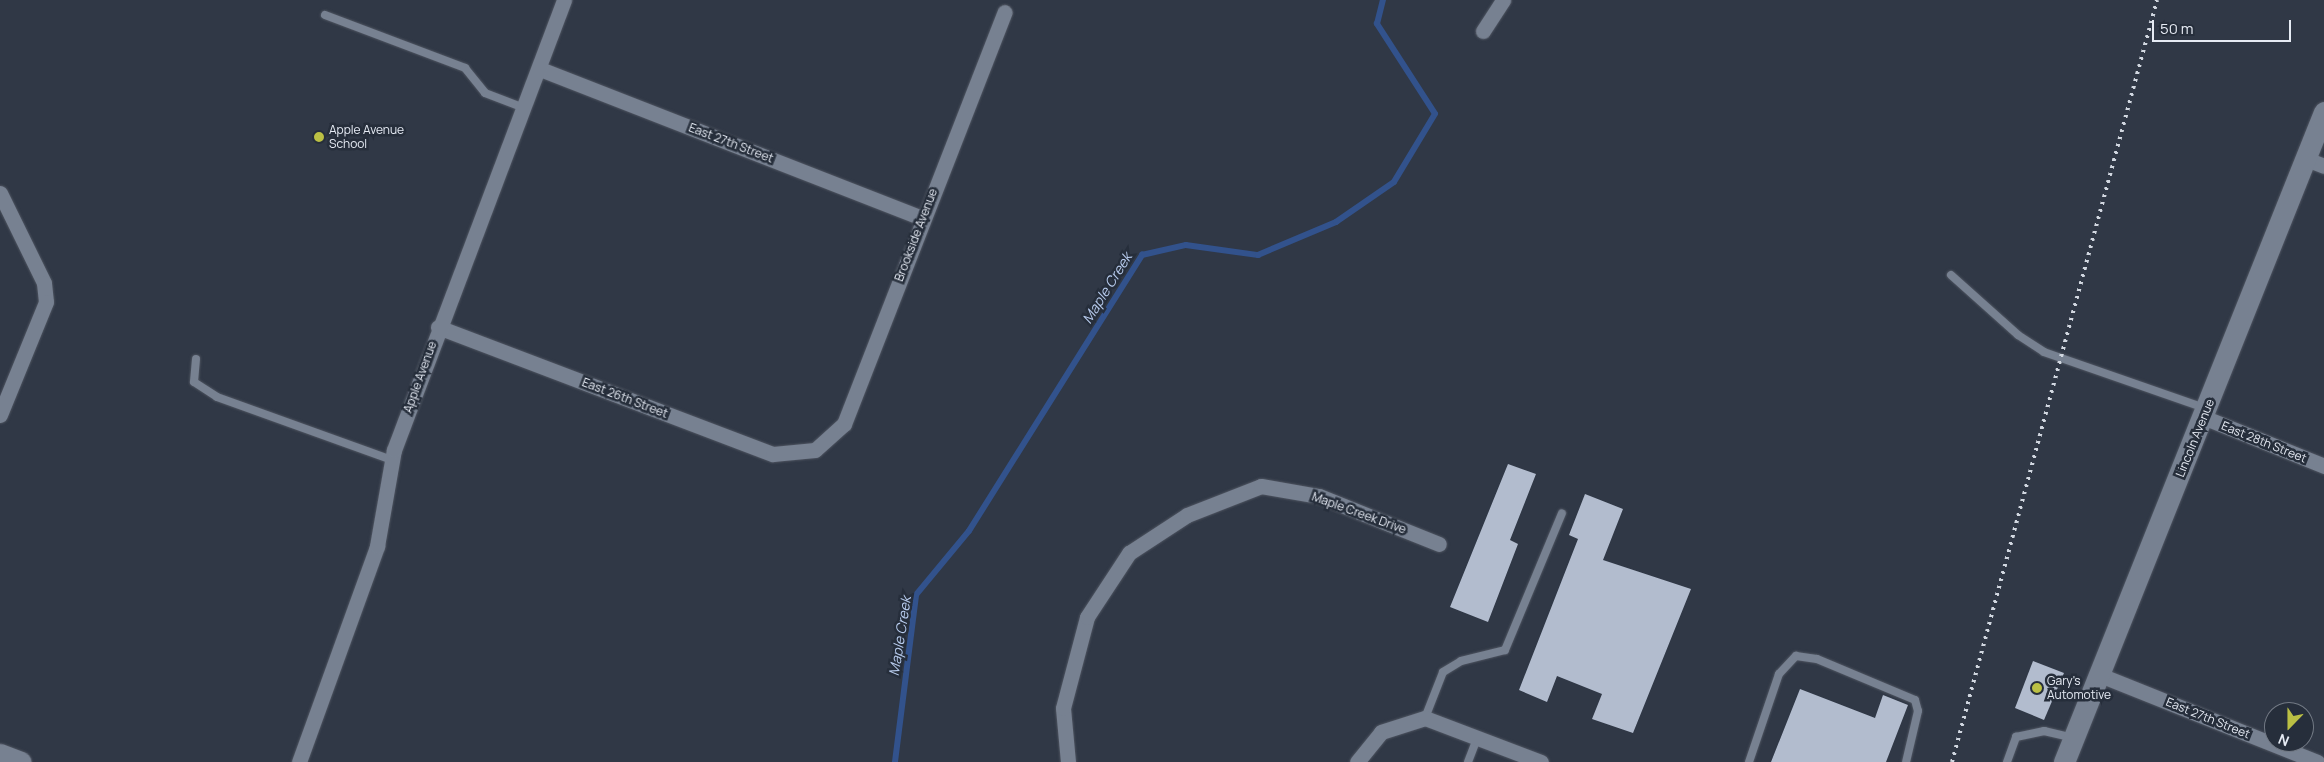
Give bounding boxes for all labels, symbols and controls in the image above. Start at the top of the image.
scale bar [2154,10,2293,42]
text: 50 m [2160,18,2194,39]
street label: East 27th Street [687,120,775,166]
place label: Apple Avenue School [329,123,404,151]
marker: Apple Avenue School [313,131,325,143]
street label: Brookside Avenue [892,187,940,283]
water label: Maple Creek [1079,249,1135,327]
street label: Apple Avenue [400,339,440,415]
street label: East 26th Street [580,375,670,421]
street label: Lincoln Avenue [2173,397,2217,479]
street label: East 28th Street [2219,418,2309,466]
street label: Maple Creek Drive [1310,489,1408,537]
water label: Maple Creek [885,595,915,677]
place label: Gary's Automotive [2047,674,2111,702]
marker: Gary's Automotive [2031,682,2043,694]
street label: East 27th Street [2164,695,2252,741]
north arrow [2264,702,2314,752]
text: N [2275,730,2292,751]

